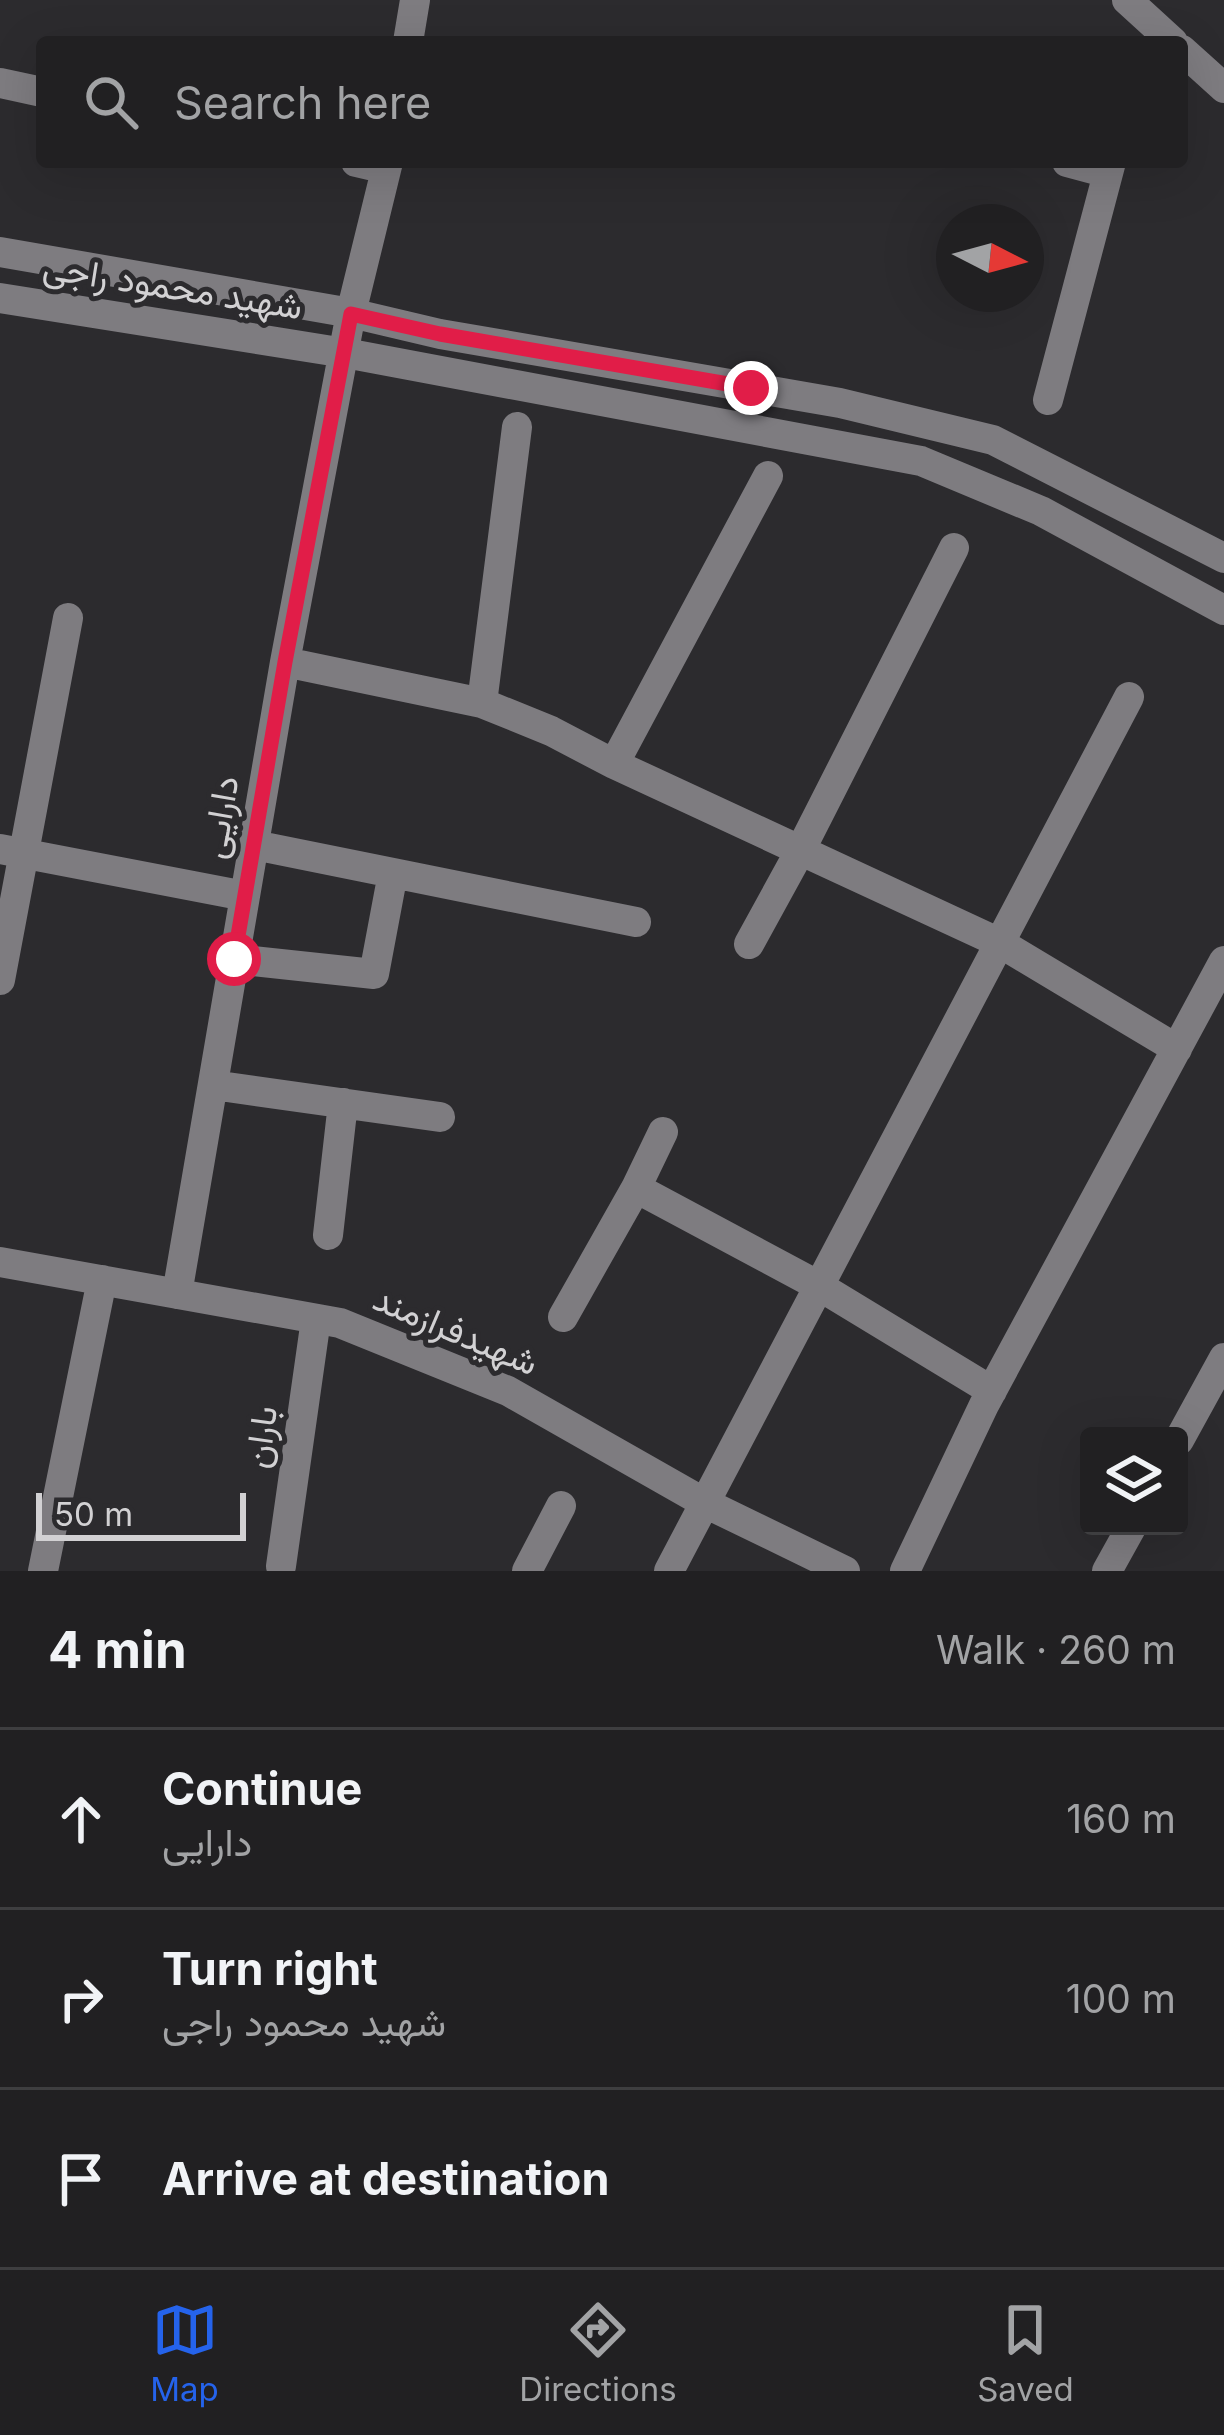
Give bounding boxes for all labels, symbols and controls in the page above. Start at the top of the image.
search box [36,36,1188,168]
icon: search [78,69,144,135]
text: Search here [174,75,431,130]
north arrow [936,204,1044,312]
street label: شهید محمود راجی [40,244,306,329]
route end [724,361,778,415]
street label: دارایی [190,772,249,862]
route start [207,932,261,986]
street label: شهیدفرازمند [367,1276,545,1385]
street label: باران [234,1403,287,1471]
map controls [1080,1427,1188,1535]
button: layers [1080,1427,1188,1535]
scale bar [36,1487,246,1540]
text: 50 m [54,1494,133,1534]
text: 4 min [48,1619,187,1680]
text: Walk · 260 m [936,1626,1176,1673]
text: Continue [162,1761,362,1816]
icon: ahead [48,1786,114,1852]
text: 160 m [1066,1795,1176,1842]
text: دارایی [162,1818,252,1865]
text: Turn right [162,1941,378,1996]
icon: right [48,1966,114,2032]
text: 100 m [1066,1975,1176,2022]
text: شهید محمود راجی [162,1998,446,2045]
icon: arrive [48,2146,114,2212]
text: Arrive at destination [162,2151,609,2206]
tab: Map [150,2297,219,2409]
tab: Directions [519,2297,677,2409]
tab: Saved [977,2297,1074,2409]

